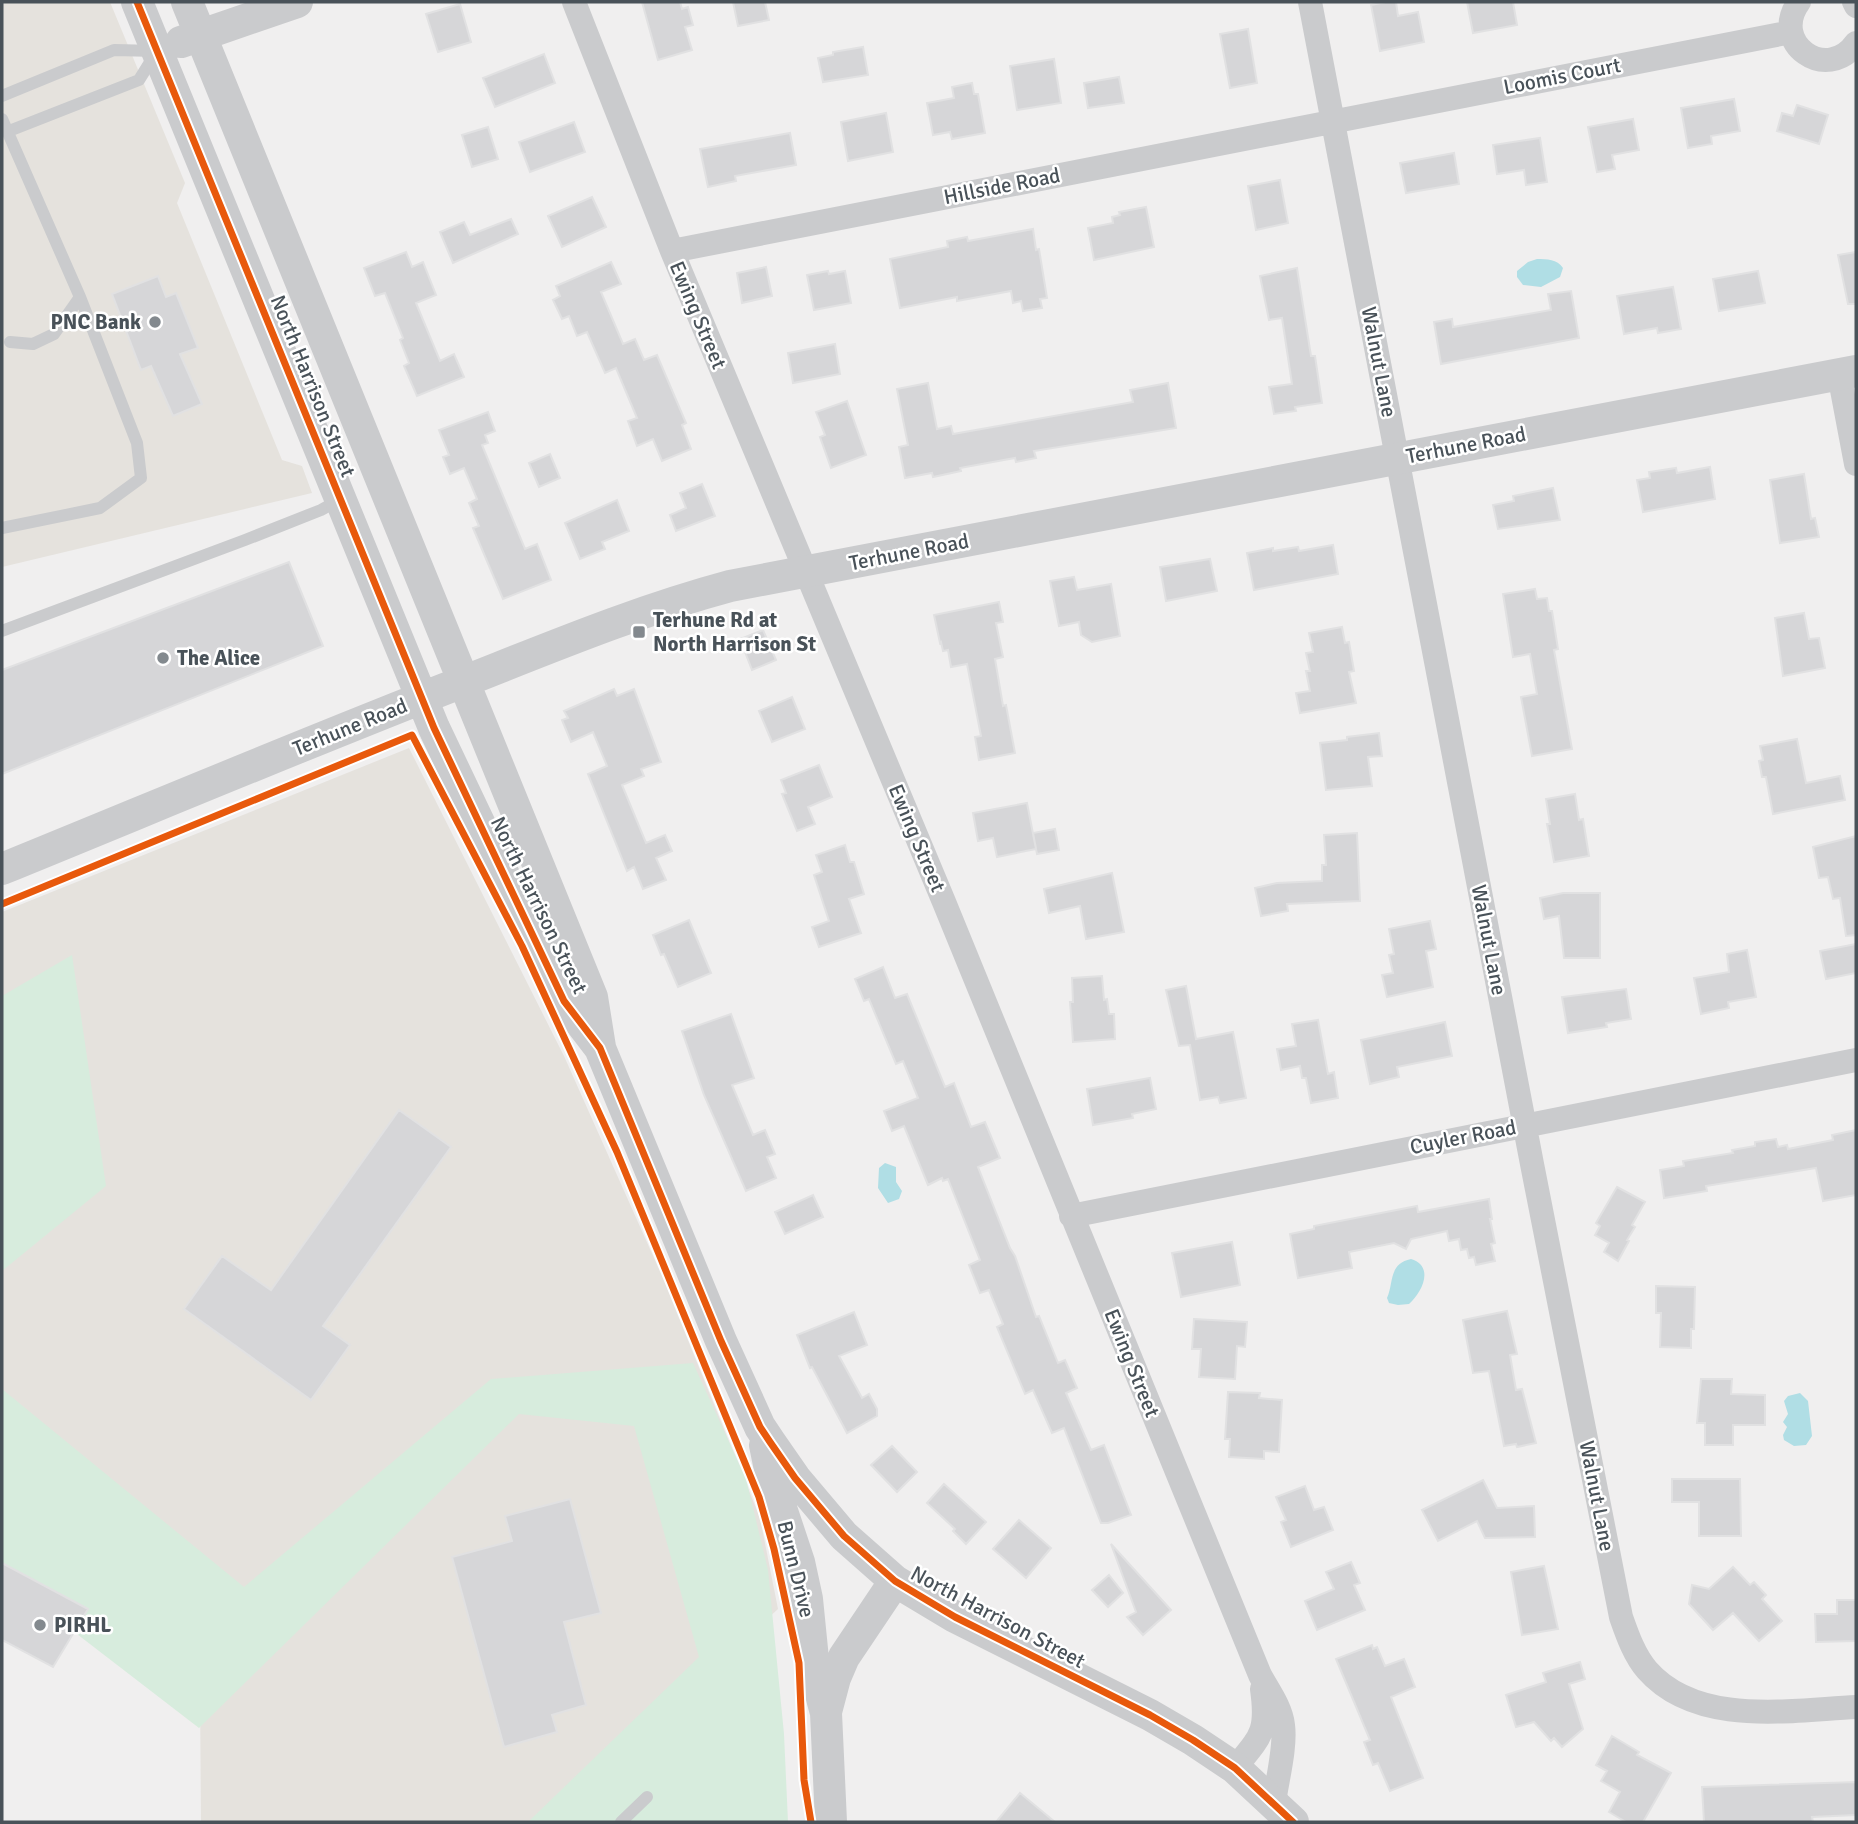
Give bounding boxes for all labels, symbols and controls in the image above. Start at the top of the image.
street label: Loomis Court [1501,52,1623,100]
street label: Hillside Road [942,162,1062,210]
street label: Ewing Street [664,257,732,373]
street label: North Harrison Street [265,291,361,481]
street label: Walnut Lane [1356,304,1402,420]
place label: PNC Bank [50,309,141,335]
marker: PNC Bank [147,314,163,330]
street label: Terhune Road [1404,421,1528,469]
street label: Terhune Road [847,528,971,576]
place label: Terhune Rd at North Harrison St [653,607,816,657]
marker: Terhune Rd at North Harrison St [631,624,647,640]
place label: The Alice [177,645,260,671]
marker: The Alice [155,650,171,666]
street label: Terhune Road [289,692,411,762]
street label: Ewing Street [883,780,951,896]
street label: North Harrison Street [485,812,593,998]
street label: Walnut Lane [1466,882,1512,998]
street label: Cuyler Road [1408,1114,1518,1160]
street label: Ewing Street [1098,1305,1166,1421]
street label: Walnut Lane [1574,1438,1620,1554]
street label: Bunn Drive [771,1518,821,1620]
street label: North Harrison Street [906,1560,1090,1674]
place label: PIRHL [54,1612,111,1638]
marker: PIRHL [32,1617,48,1633]

